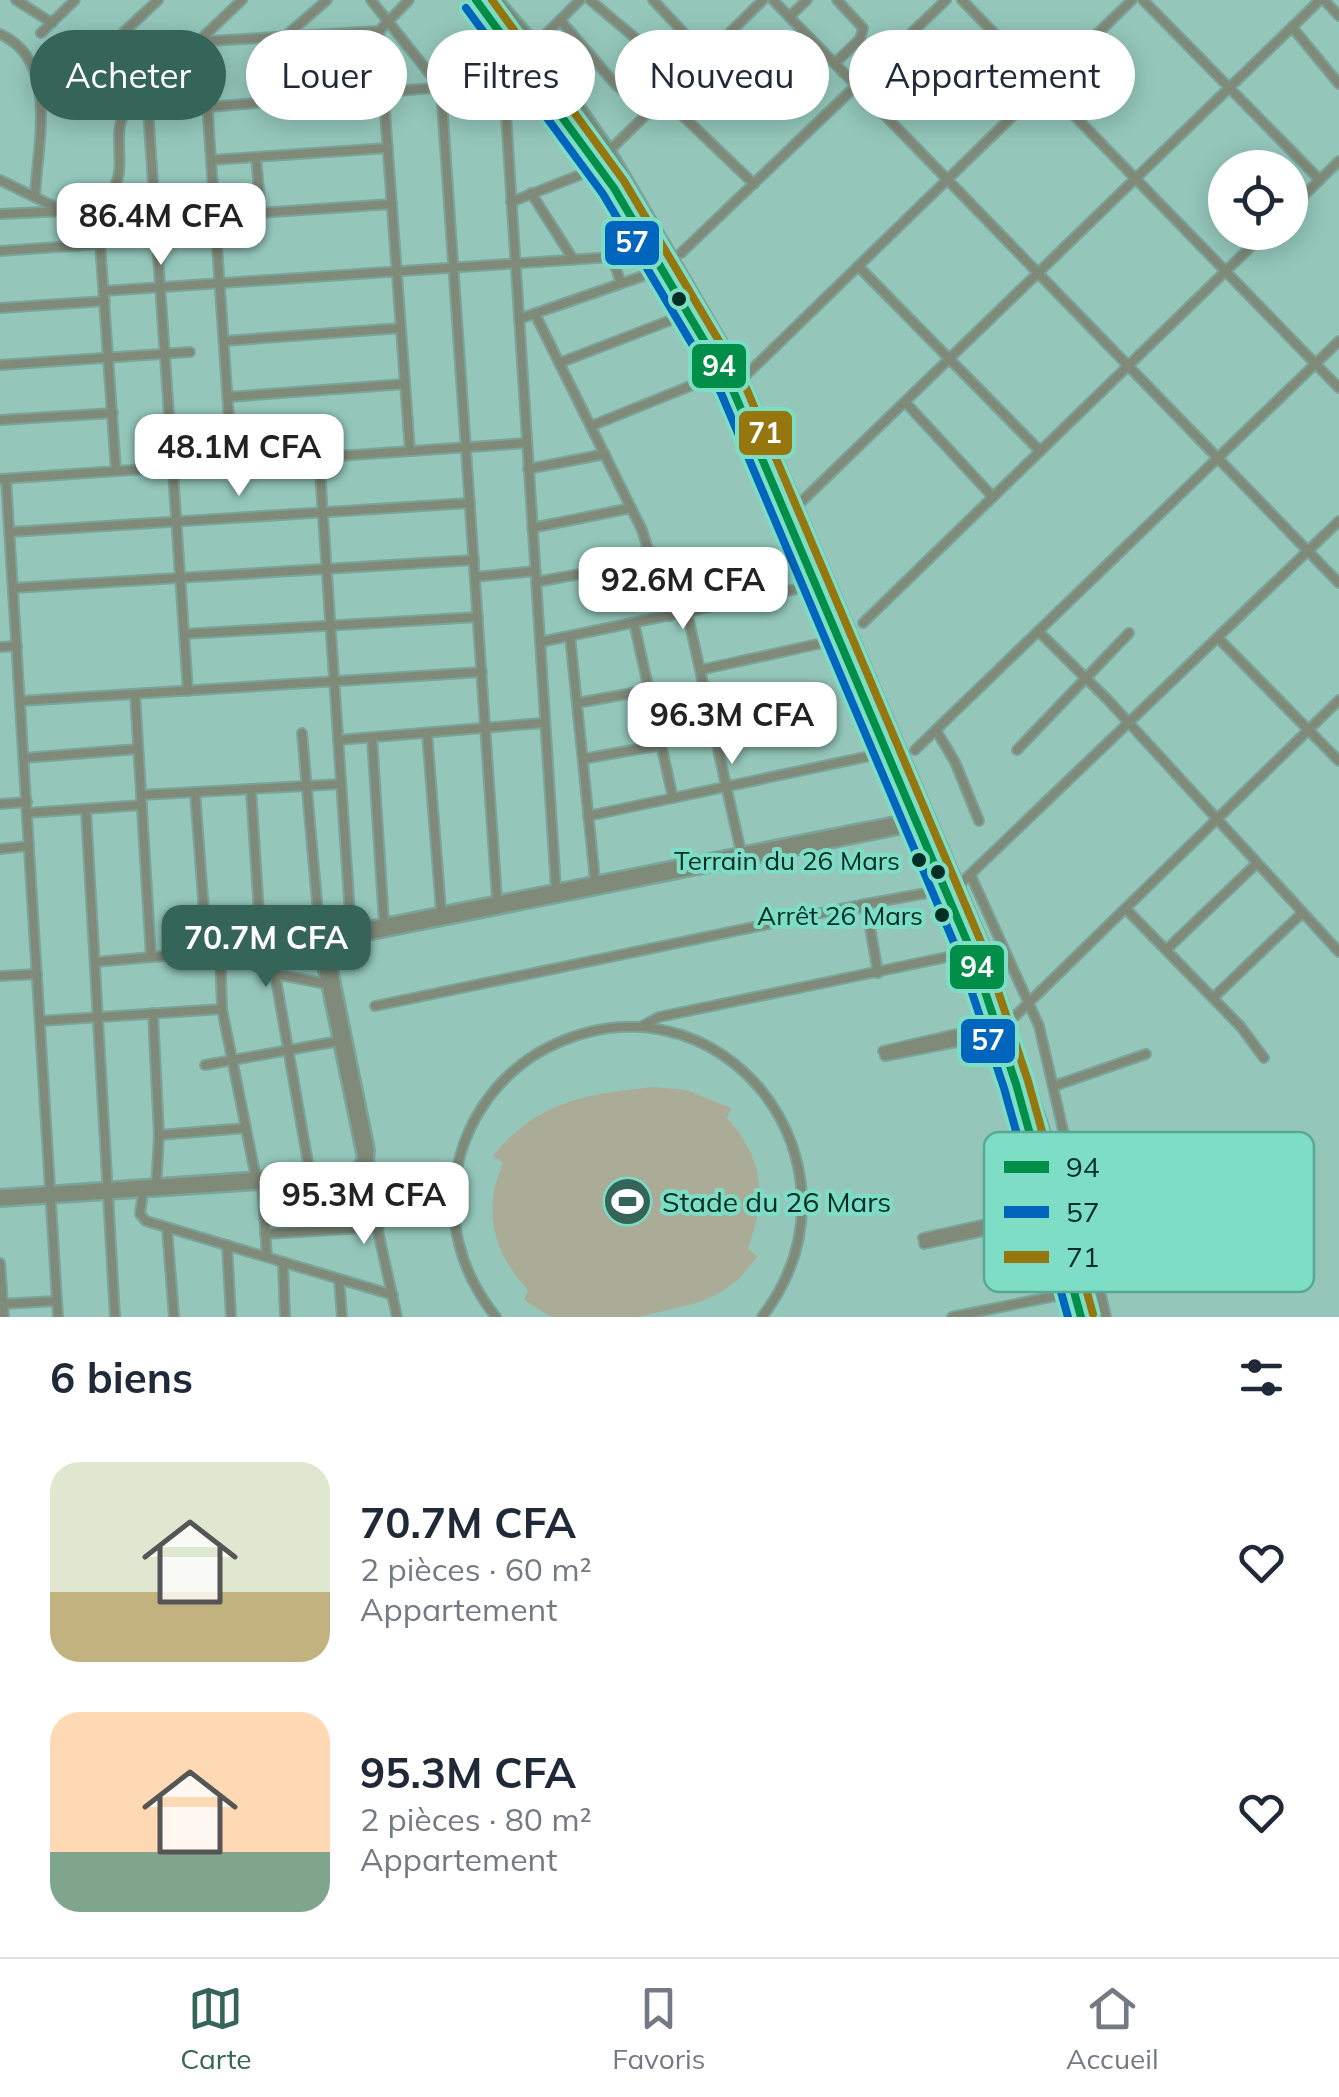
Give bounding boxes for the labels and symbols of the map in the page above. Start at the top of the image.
pin: 86.4M CFA [47,183,275,268]
line badge: 57 [603,219,661,267]
text: 57 [615,224,649,259]
unlabelled marker [669,289,689,309]
line badge: 94 [690,342,748,390]
text: 94 [702,348,736,383]
line badge: 71 [737,409,794,457]
pin: 48.1M CFA [125,414,353,499]
text: 71 [748,415,782,450]
pin: 92.6M CFA [569,547,797,632]
pin: 96.3M CFA [618,682,846,767]
place label: Terrain du 26 Mars [674,844,900,877]
marker: Terrain du 26 Mars [909,850,929,870]
unlabelled marker [928,862,948,882]
place label: Arrêt 26 Mars [757,899,923,932]
pin: 70.7M CFA [152,905,380,990]
marker: Arrêt 26 Mars [932,905,952,925]
line badge: 94 [948,943,1006,991]
text: 94 [960,949,994,984]
line badge: 57 [959,1017,1017,1065]
text: 57 [971,1022,1005,1057]
legend [984,1132,1314,1292]
text: 94 [1066,1149,1100,1184]
pin: 95.3M CFA [250,1162,478,1247]
sports icon: Stade du 26 Mars [601,1176,653,1228]
place label: Stade du 26 Mars [662,1184,891,1219]
text: 57 [1066,1194,1100,1229]
text: 71 [1066,1239,1100,1274]

